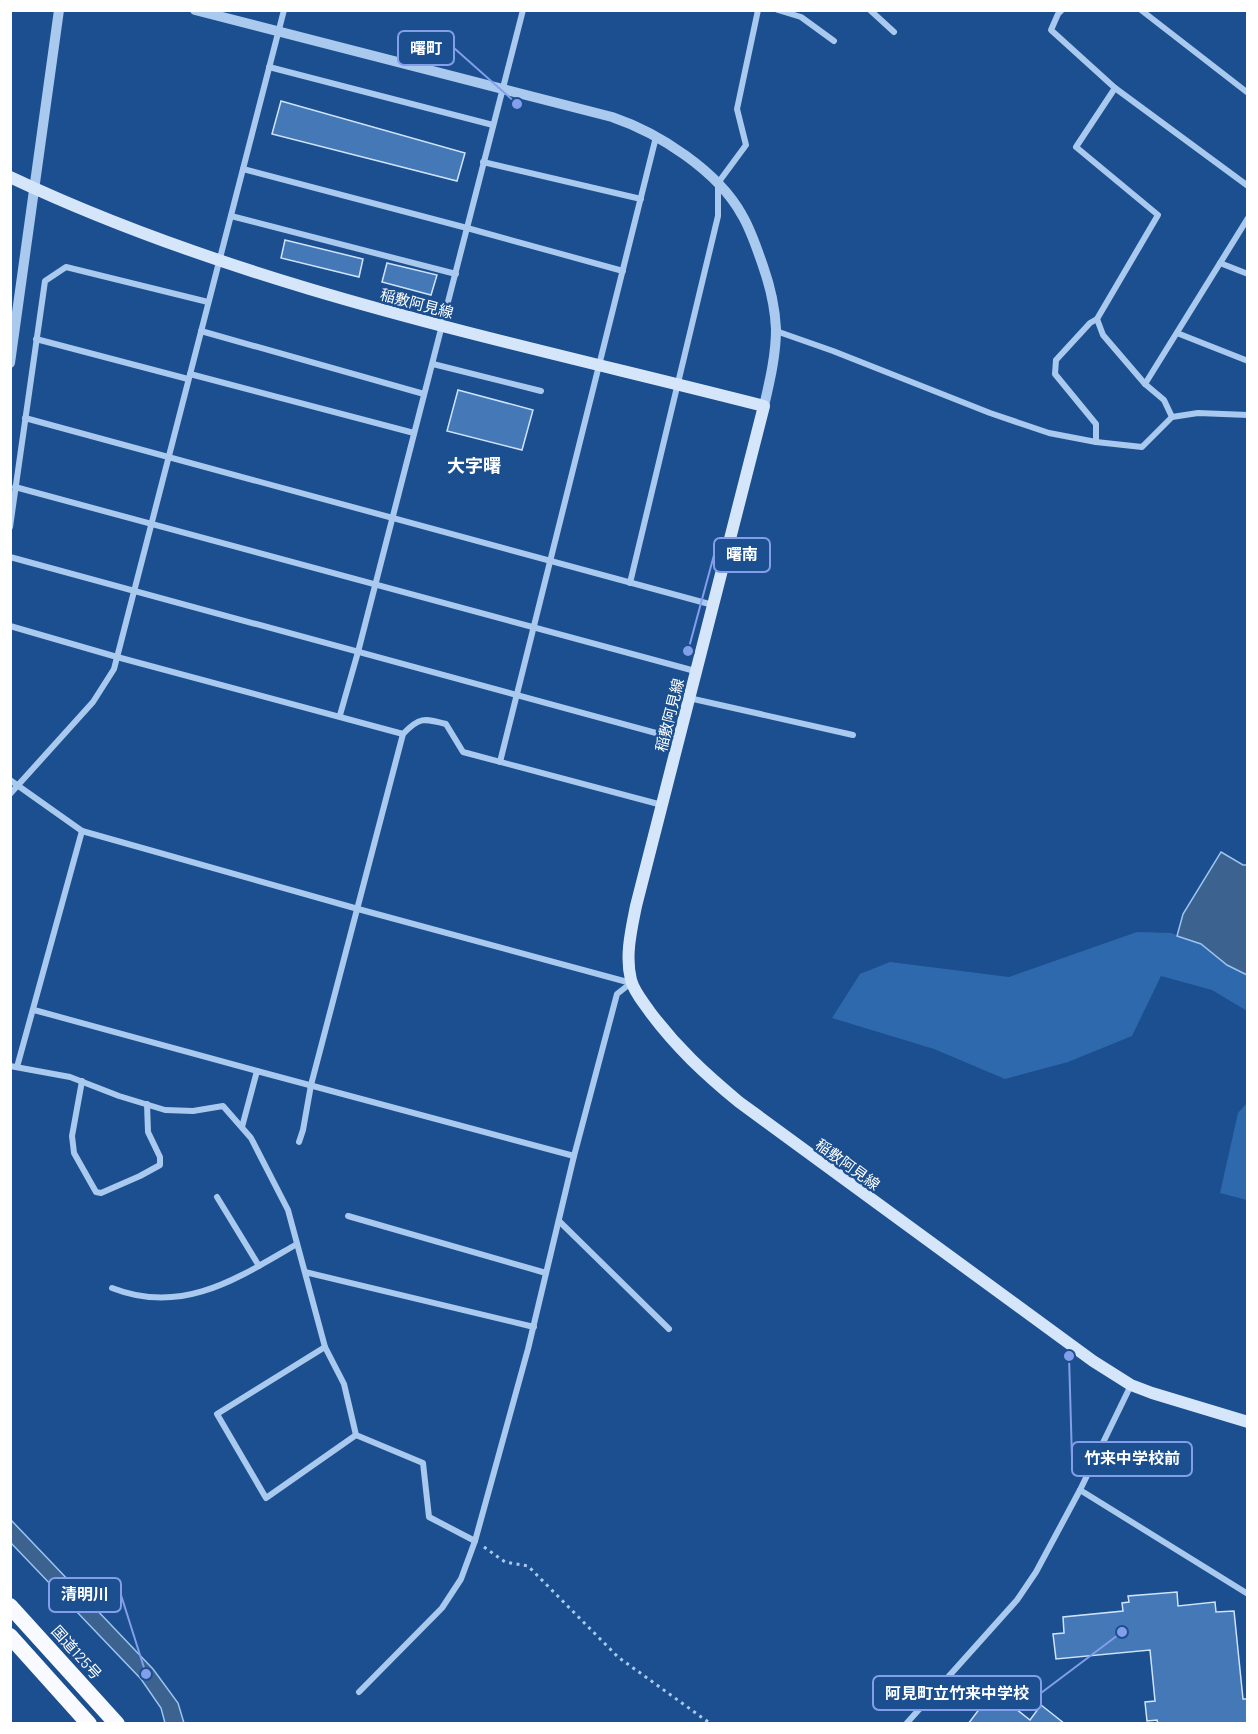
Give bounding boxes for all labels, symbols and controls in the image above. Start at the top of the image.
callout: 曙町 [398,31,454,65]
text: 曙町 [410,38,442,57]
street label: 稲敷阿見線 [378,285,456,321]
district label: 大字曙 [447,454,501,476]
callout: 曙南 [714,538,770,572]
text: 曙南 [726,544,758,563]
street label: 稲敷阿見線 [651,676,687,754]
street label: 稲敷阿見線 [812,1135,884,1193]
callout: 竹来中学校前 [1072,1442,1192,1476]
text: 竹来中学校前 [1084,1448,1180,1467]
callout: 清明川 [49,1578,121,1612]
text: 清明川 [61,1584,109,1603]
street label: 国道125号 [48,1621,106,1683]
callout: 阿見町立竹来中学校 [873,1676,1041,1710]
text: 阿見町立竹来中学校 [885,1683,1029,1702]

